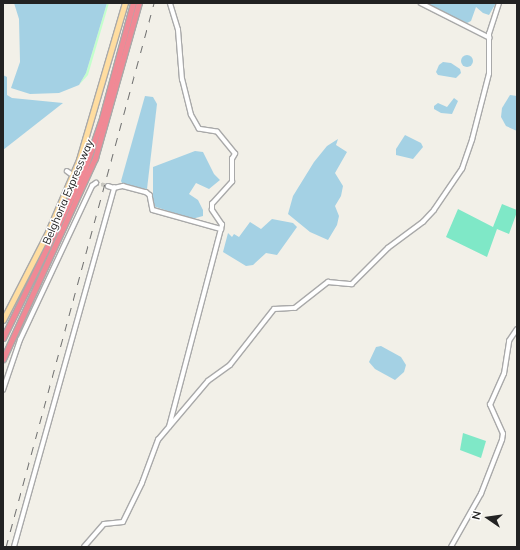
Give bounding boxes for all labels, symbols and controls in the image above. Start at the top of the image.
street label: Belghoria Expressway [40,137,96,247]
north arrow [468,498,508,538]
text: N [469,510,484,521]

